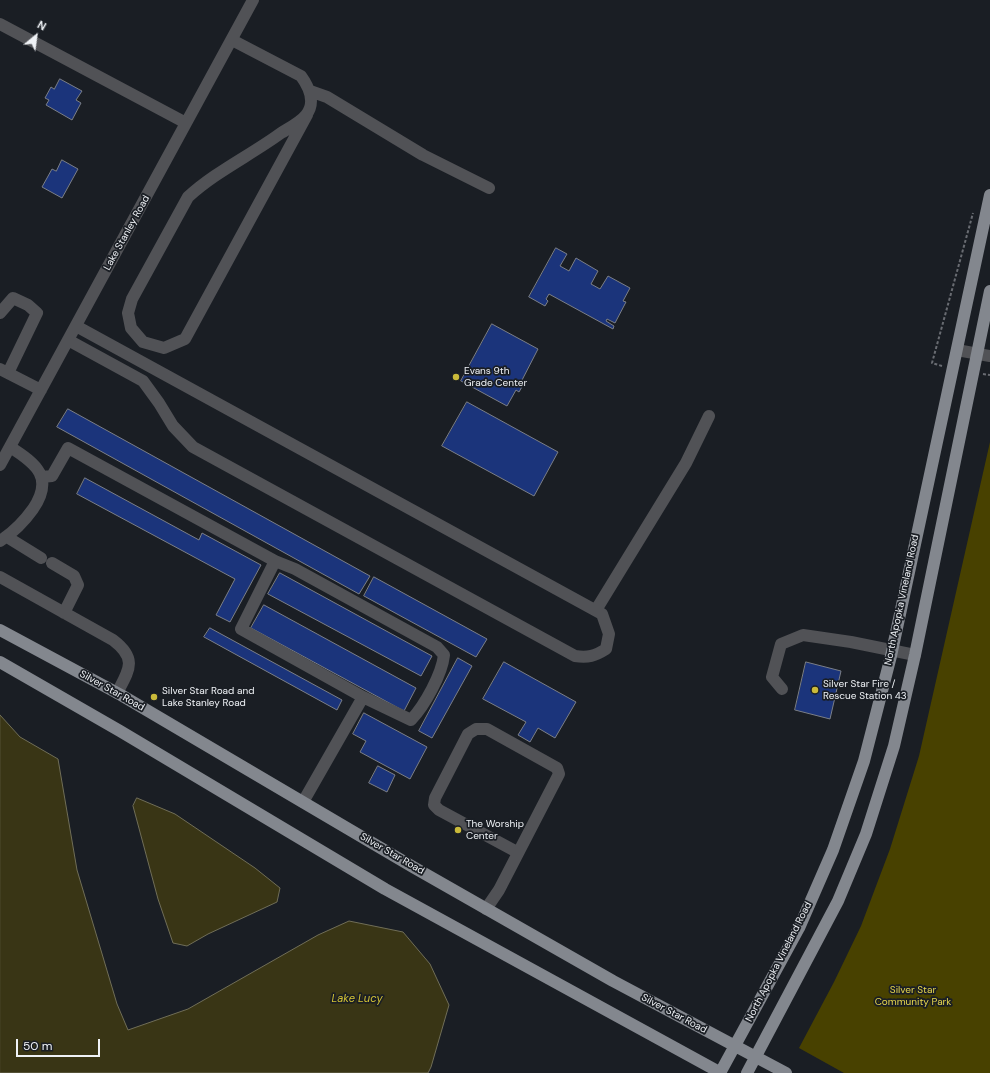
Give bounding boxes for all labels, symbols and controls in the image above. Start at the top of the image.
north arrow [16,16,56,56]
text: N [35,17,49,34]
street label: Lake Stanley Road [101,193,153,273]
place label: Evans 9th Grade Center [464,365,527,388]
marker: Evans 9th Grade Center [451,372,461,382]
street label: North Apopka Vineland Road [882,534,922,666]
street label: Silver Star Road [77,668,147,714]
place label: Silver Star Fire / Rescue Station 43 [823,678,907,702]
place label: Silver Star Road and Lake Stanley Road [162,685,254,708]
marker: Silver Star Fire / Rescue Station 43 [810,685,820,695]
marker: Silver Star Road and Lake Stanley Road [149,692,159,702]
place label: The Worship Center [466,818,524,842]
marker: The Worship Center [453,825,463,835]
street label: Silver Star Road [358,831,426,877]
street label: North Apopka Vineland Road [743,900,815,1024]
park label: Silver Star Community Park [875,984,951,1008]
water label: Lake Lucy [331,992,383,1006]
street label: Silver Star Road [639,992,709,1036]
scale bar [18,1031,102,1057]
text: 50 m [23,1038,52,1054]

